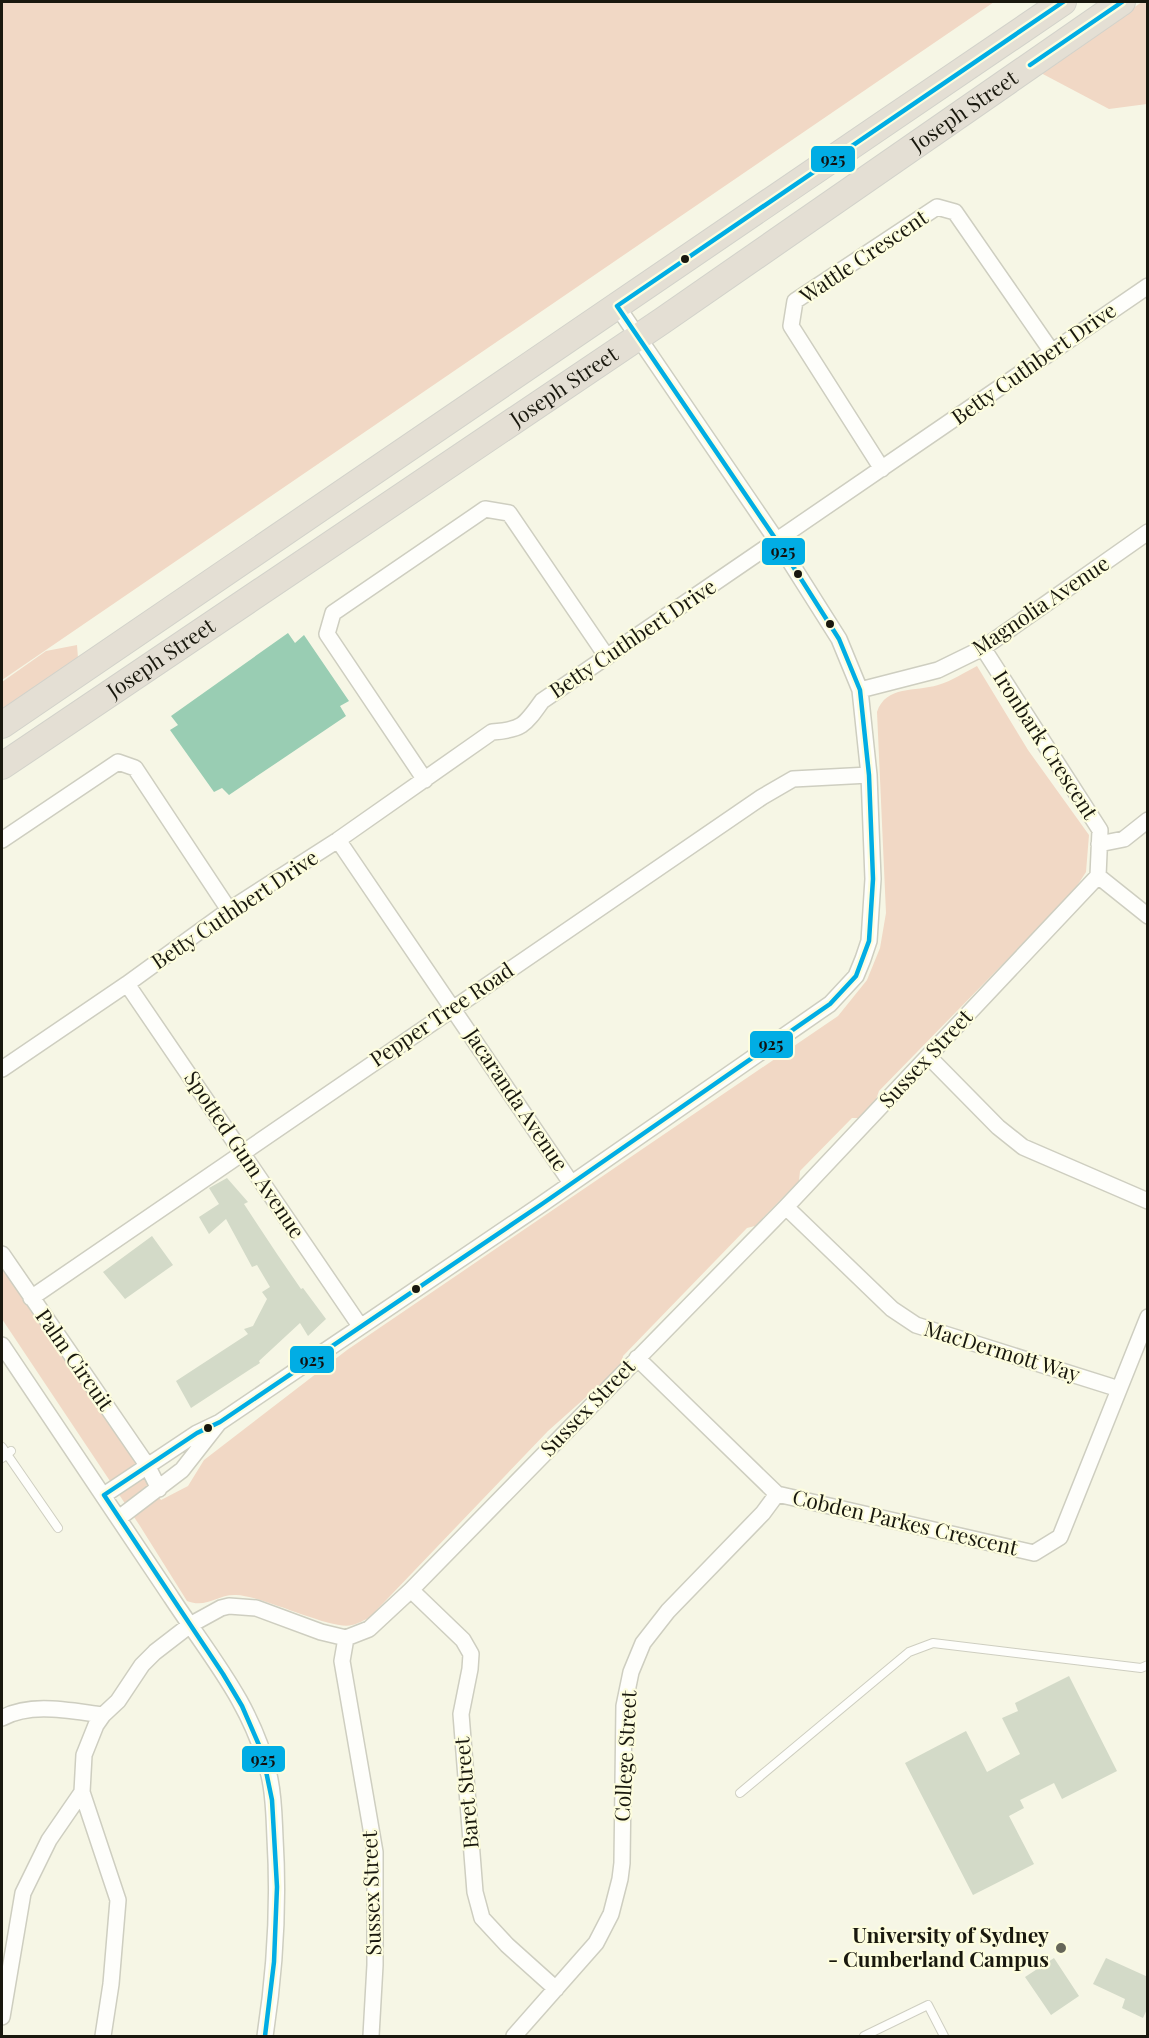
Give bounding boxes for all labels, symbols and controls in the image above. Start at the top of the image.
street label: Joseph Street [903,62,1023,157]
line badge: 925 [810,145,856,173]
text: 925 [821,148,845,169]
street label: Wattle Crescent [793,202,933,309]
unlabelled marker [679,253,691,265]
street label: Betty Cuthbert Drive [945,295,1121,430]
street label: Joseph Street [503,339,623,432]
line badge: 925 [761,537,806,566]
text: 925 [771,540,795,561]
street label: Magnolia Avenue [966,548,1114,661]
unlabelled marker [792,568,804,580]
street label: Betty Cuthbert Drive [543,571,721,703]
street label: Joseph Street [100,610,220,704]
unlabelled marker [824,618,836,630]
street label: Ironbark Crescent [988,664,1106,824]
street label: Betty Cuthbert Drive [145,842,323,974]
street label: Pepper Tree Road [364,955,518,1072]
street label: Sussex Street [872,1002,978,1113]
street label: Jacaranda Avenue [459,1021,576,1176]
line badge: 925 [749,1030,794,1059]
text: 925 [759,1033,783,1054]
street label: Spotted Gum Avenue [179,1065,312,1243]
unlabelled marker [410,1283,422,1295]
street label: Palm Circuit [30,1302,121,1416]
street label: MacDermott Way [921,1313,1084,1387]
line badge: 925 [289,1345,335,1374]
text: 925 [300,1349,324,1370]
street label: Sussex Street [533,1352,640,1461]
unlabelled marker [202,1422,214,1434]
street label: Cobden Parkes Crescent [790,1482,1021,1561]
street label: College Street [607,1689,641,1822]
street label: Baret Street [446,1736,484,1850]
line badge: 925 [241,1745,286,1773]
text: 925 [251,1748,275,1769]
street label: Sussex Street [354,1830,386,1956]
place label: University of Sydney - Cumberland Campus [828,1920,1049,1972]
marker: University of Sydney - Cumberland Campus [1054,1941,1068,1955]

